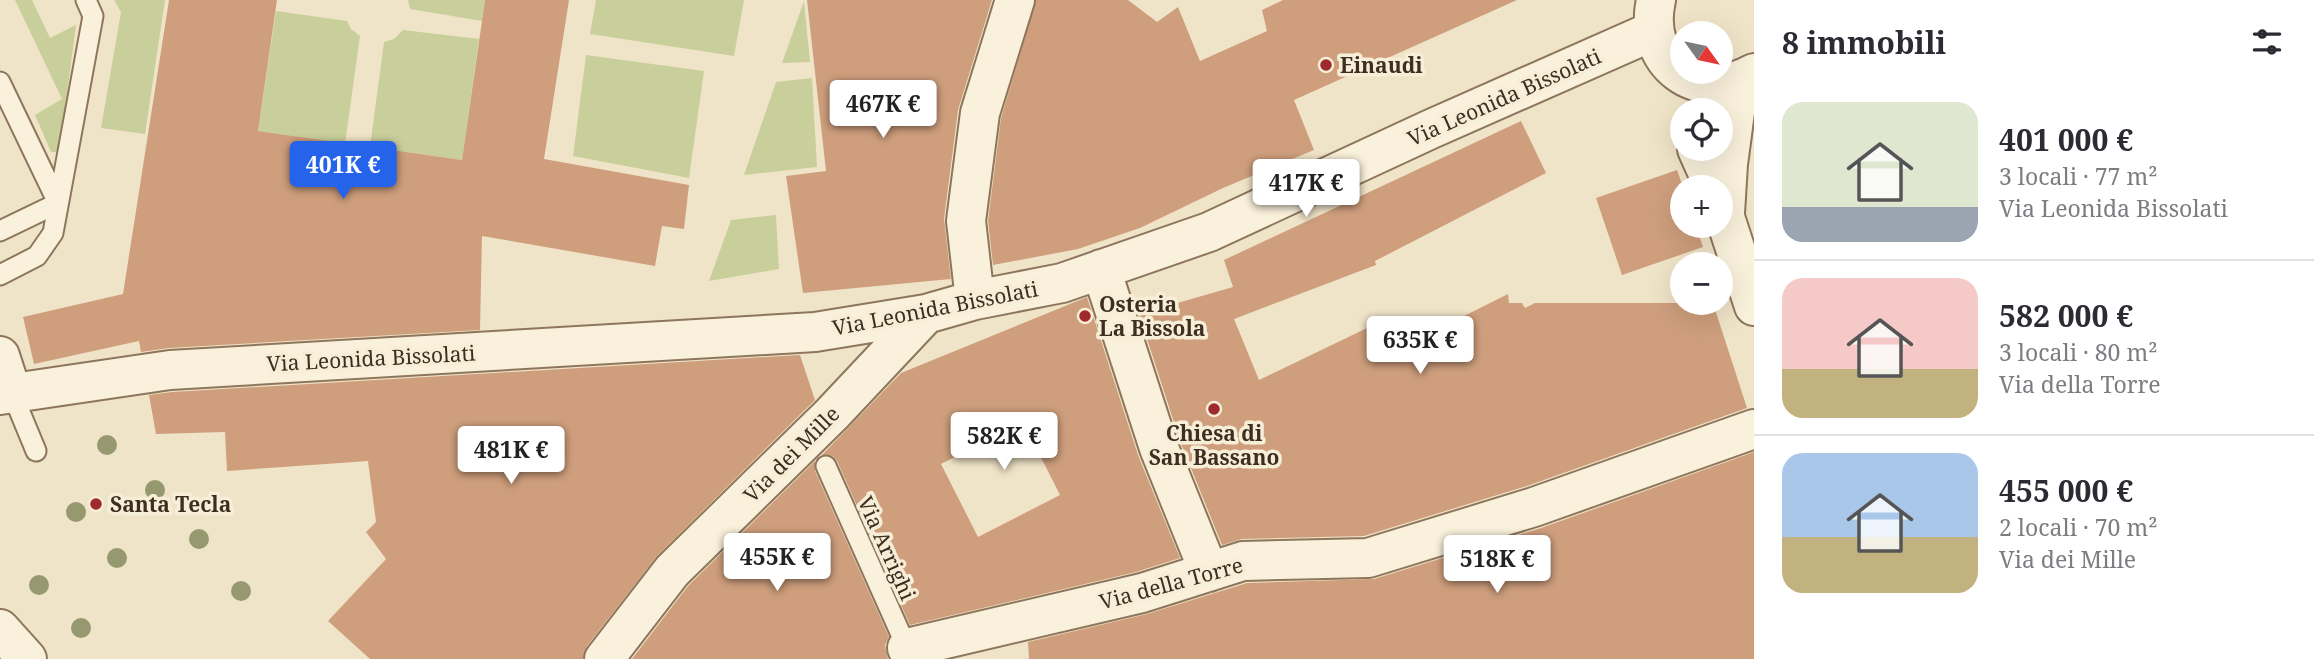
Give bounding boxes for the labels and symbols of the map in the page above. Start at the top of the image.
north arrow [1670,21,1732,84]
street label: Via Leonida Bissolati [1403,42,1605,152]
place label: Einaudi [1340,51,1423,79]
marker: Einaudi [1318,57,1334,73]
pin: 467K € [826,80,940,140]
pin: 401K € [286,142,400,201]
pin: 417K € [1249,160,1363,219]
street label: Via Leonida Bissolati [830,274,1041,342]
place label: Osteria La Bissola [1099,290,1205,342]
marker: Osteria La Bissola [1077,308,1093,324]
pin: 635K € [1363,316,1477,376]
street label: Via Leonida Bissolati [266,339,476,377]
street label: Via dei Mille [737,400,845,508]
marker: Chiesa di San Bassano [1206,401,1222,417]
pin: 582K € [947,412,1061,472]
place label: Chiesa di San Bassano [1149,419,1279,471]
pin: 481K € [454,426,568,486]
place label: Santa Tecla [110,490,231,518]
street label: Via Arrighi [852,492,922,605]
marker: Santa Tecla [88,496,104,512]
pin: 455K € [720,534,834,593]
pin: 518K € [1440,536,1554,595]
street label: Via della Torre [1096,550,1246,616]

